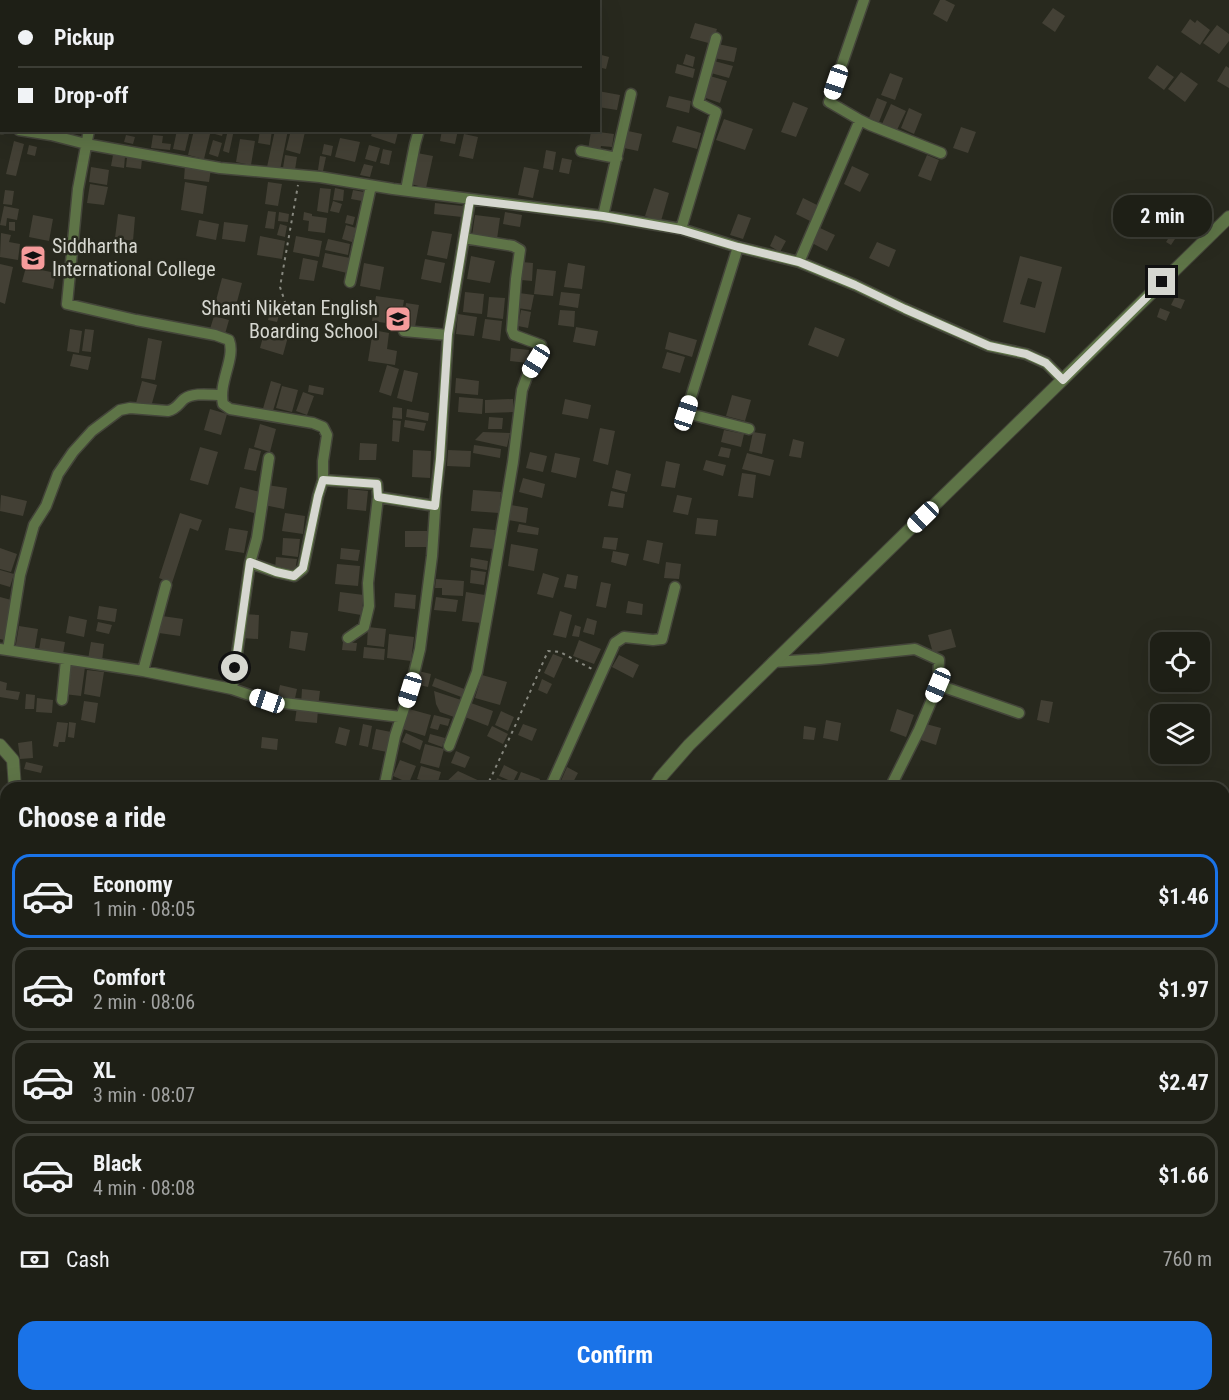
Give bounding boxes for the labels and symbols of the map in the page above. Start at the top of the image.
car [822,62,850,102]
callout: 2 min [1112,195,1212,237]
place label: Siddhartha International College [52,234,216,281]
school or university icon: Siddhartha International College [18,243,48,273]
route end [1148,268,1175,295]
place label: Shanti Niketan English Boarding School [201,296,378,343]
school or university icon: Shanti Niketan English Boarding School [383,304,413,334]
car [519,341,553,381]
car [672,393,700,433]
car [904,498,942,536]
route start [221,654,248,681]
car [923,665,953,705]
car [396,670,424,710]
car [247,687,287,715]

